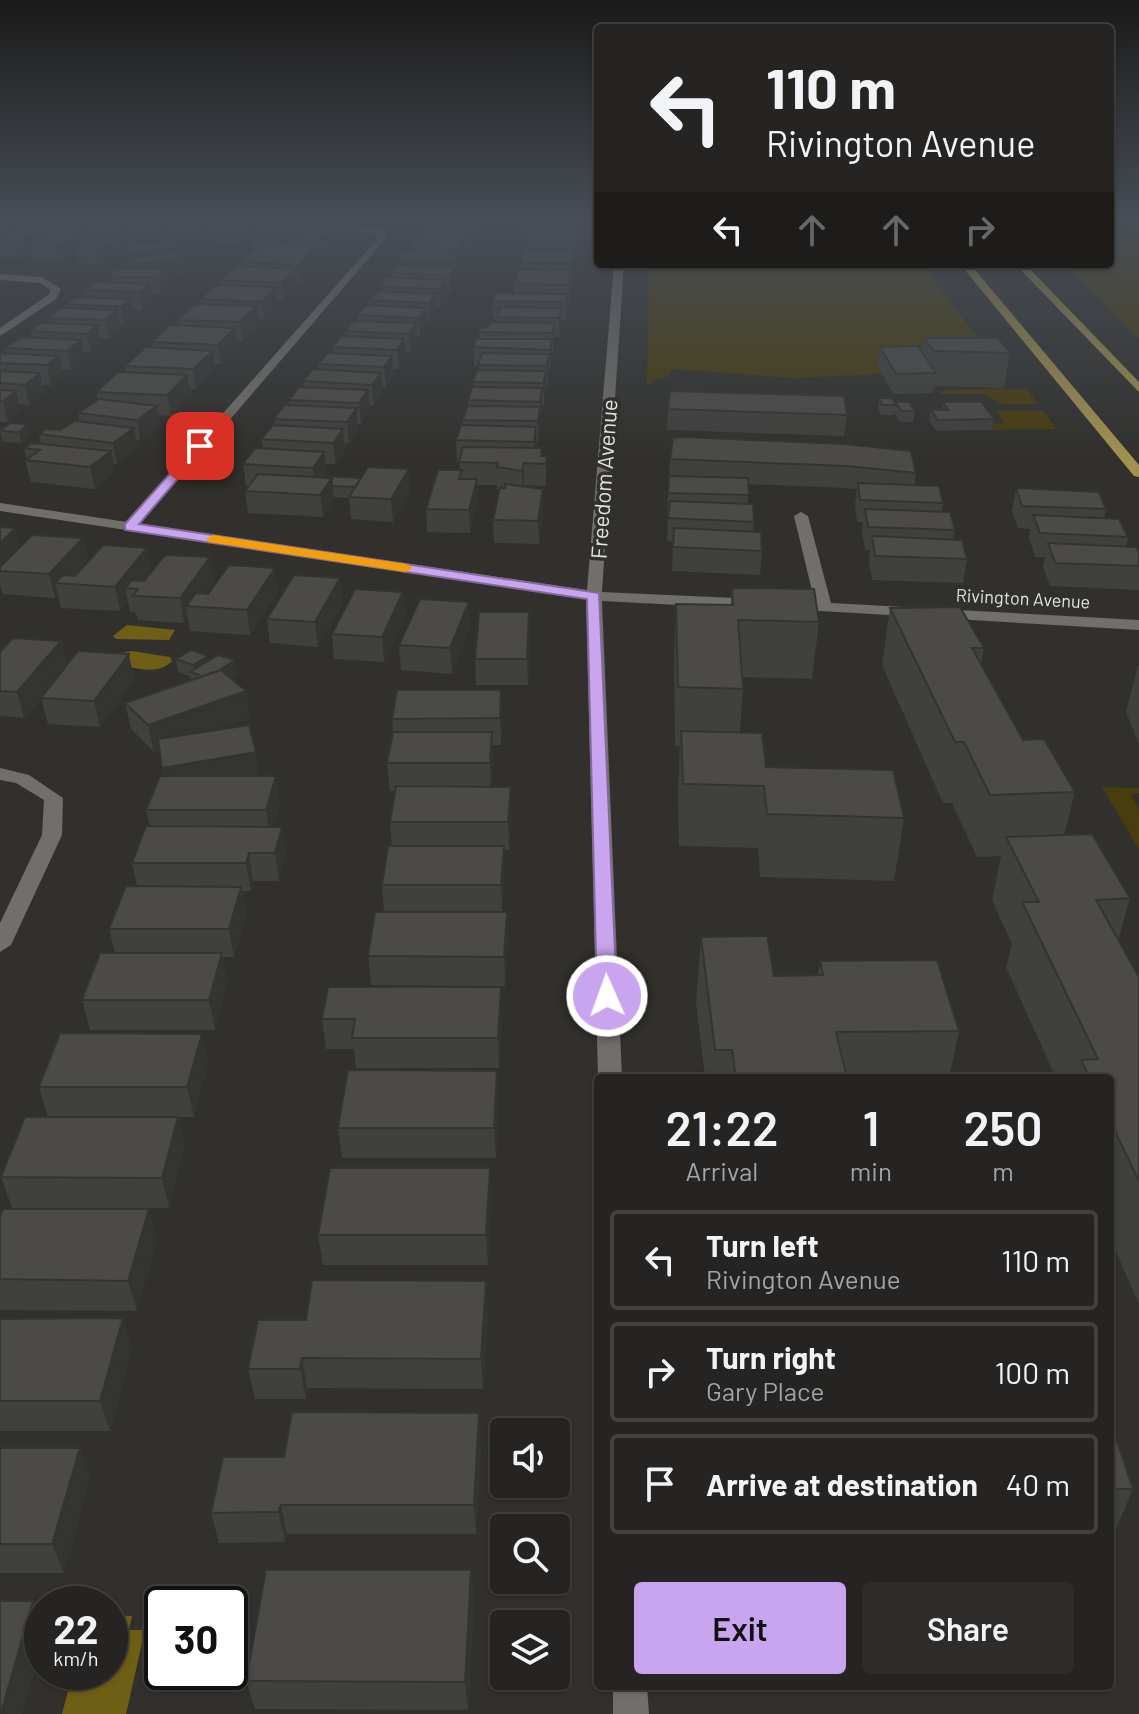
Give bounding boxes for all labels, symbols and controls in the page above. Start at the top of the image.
text: 110 m [766,53,896,120]
icon: left [634,56,738,160]
text: Rivington Avenue [766,121,1035,164]
icon: left [706,208,750,252]
icon: ahead [790,208,834,252]
icon: ahead [874,208,918,252]
icon: right [958,208,1002,252]
street label: Freedom Avenue [584,398,622,560]
pin [166,412,234,480]
icon: arrive [178,424,222,468]
street label: Rivington Avenue [955,583,1091,613]
position arrow [565,954,649,1038]
text: 21:22 [665,1098,778,1156]
text: 1 [862,1098,879,1156]
text: 250 [963,1098,1043,1156]
text: Arrival [686,1155,758,1186]
text: min [850,1155,892,1186]
text: m [992,1155,1014,1186]
text: Turn left [706,1227,819,1263]
icon: left [638,1238,682,1282]
text: 110 m [1001,1242,1070,1278]
text: Rivington Avenue [706,1263,901,1294]
text: Turn right [706,1339,836,1375]
icon: right [638,1350,682,1394]
text: 100 m [995,1354,1070,1390]
text: Gary Place [706,1375,824,1406]
map controls [490,1418,570,1690]
button: sound [490,1418,570,1498]
icon: arrive [638,1462,682,1506]
text: Arrive at destination [706,1466,978,1502]
text: 40 m [1006,1466,1070,1502]
button: search [490,1514,570,1594]
button: Exit [634,1582,846,1674]
button: Share [862,1582,1074,1674]
speed limit sign: 30 [144,1586,248,1690]
text: 22 [54,1604,98,1652]
button: layers [490,1610,570,1690]
text: km/h [53,1646,99,1670]

